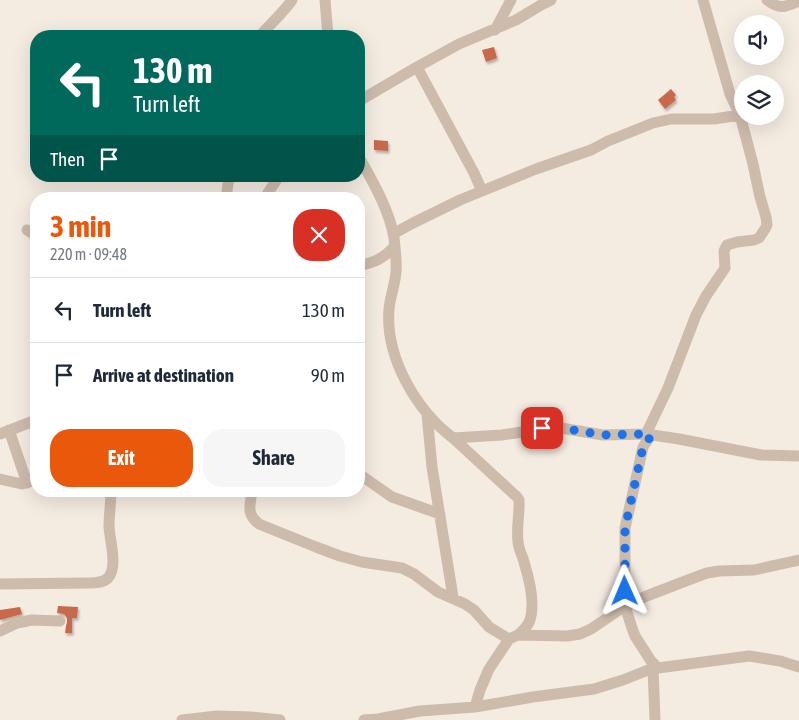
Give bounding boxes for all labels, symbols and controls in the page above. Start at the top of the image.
map controls [734,15,784,125]
button: sound [734,15,784,65]
icon: left [50,50,115,115]
text: 130 m [133,50,212,90]
button: layers [734,75,784,125]
text: Turn left [133,91,200,117]
icon: arrive [95,145,123,173]
text: Then [50,148,85,170]
text: 3 min [50,209,111,243]
button: close [293,209,345,261]
text: 220 m · 09:48 [50,245,127,263]
icon: left [50,296,78,324]
text: Turn left [93,299,151,321]
text: 130 m [302,299,345,321]
icon: arrive [50,361,78,389]
text: Arrive at destination [93,364,234,386]
text: 90 m [311,364,345,386]
pin [521,407,563,449]
icon: arrive [528,414,556,442]
button: Exit [50,429,193,487]
button: Share [203,429,345,487]
position arrow [598,564,650,616]

